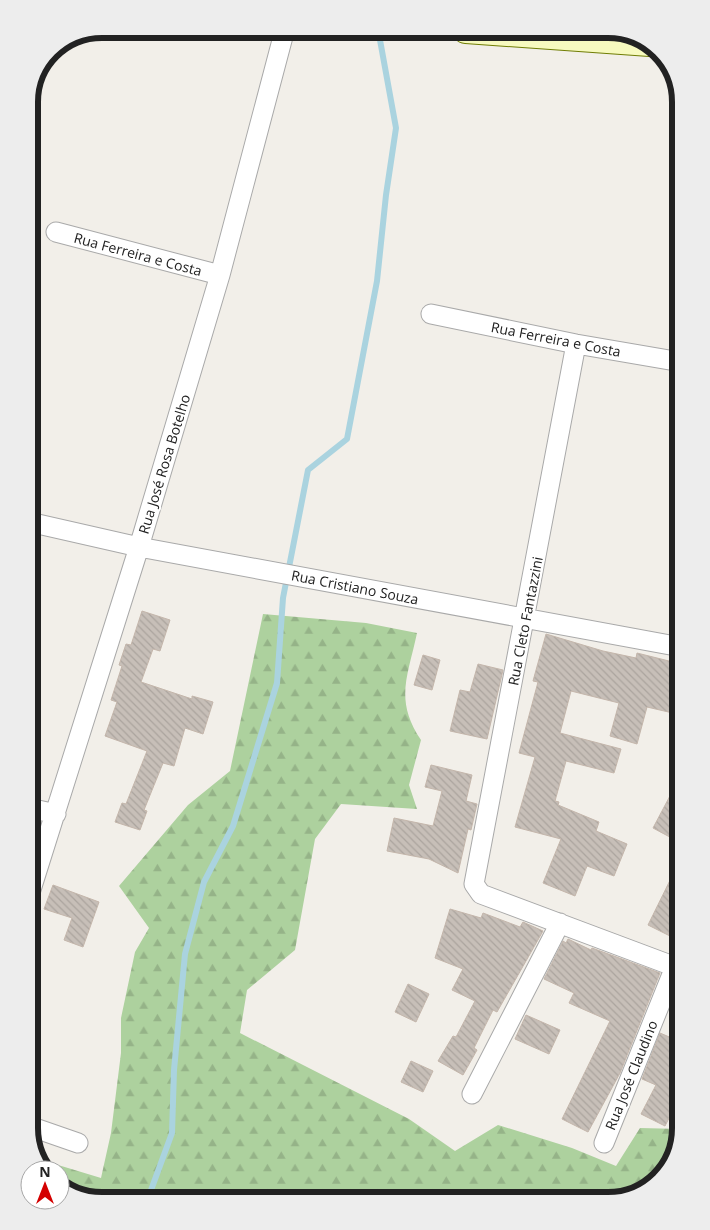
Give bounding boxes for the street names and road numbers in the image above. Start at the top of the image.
street label: Rua Ferreira e Costa [72,228,204,280]
street label: Rua Ferreira e Costa [489,317,623,361]
street label: Rua José Rosa Botelho [134,392,194,536]
street label: Rua Cleto Fantazzini [503,555,547,687]
street label: Rua Cristiano Souza [290,565,420,609]
street label: Rua José Claudino [600,1017,662,1133]

